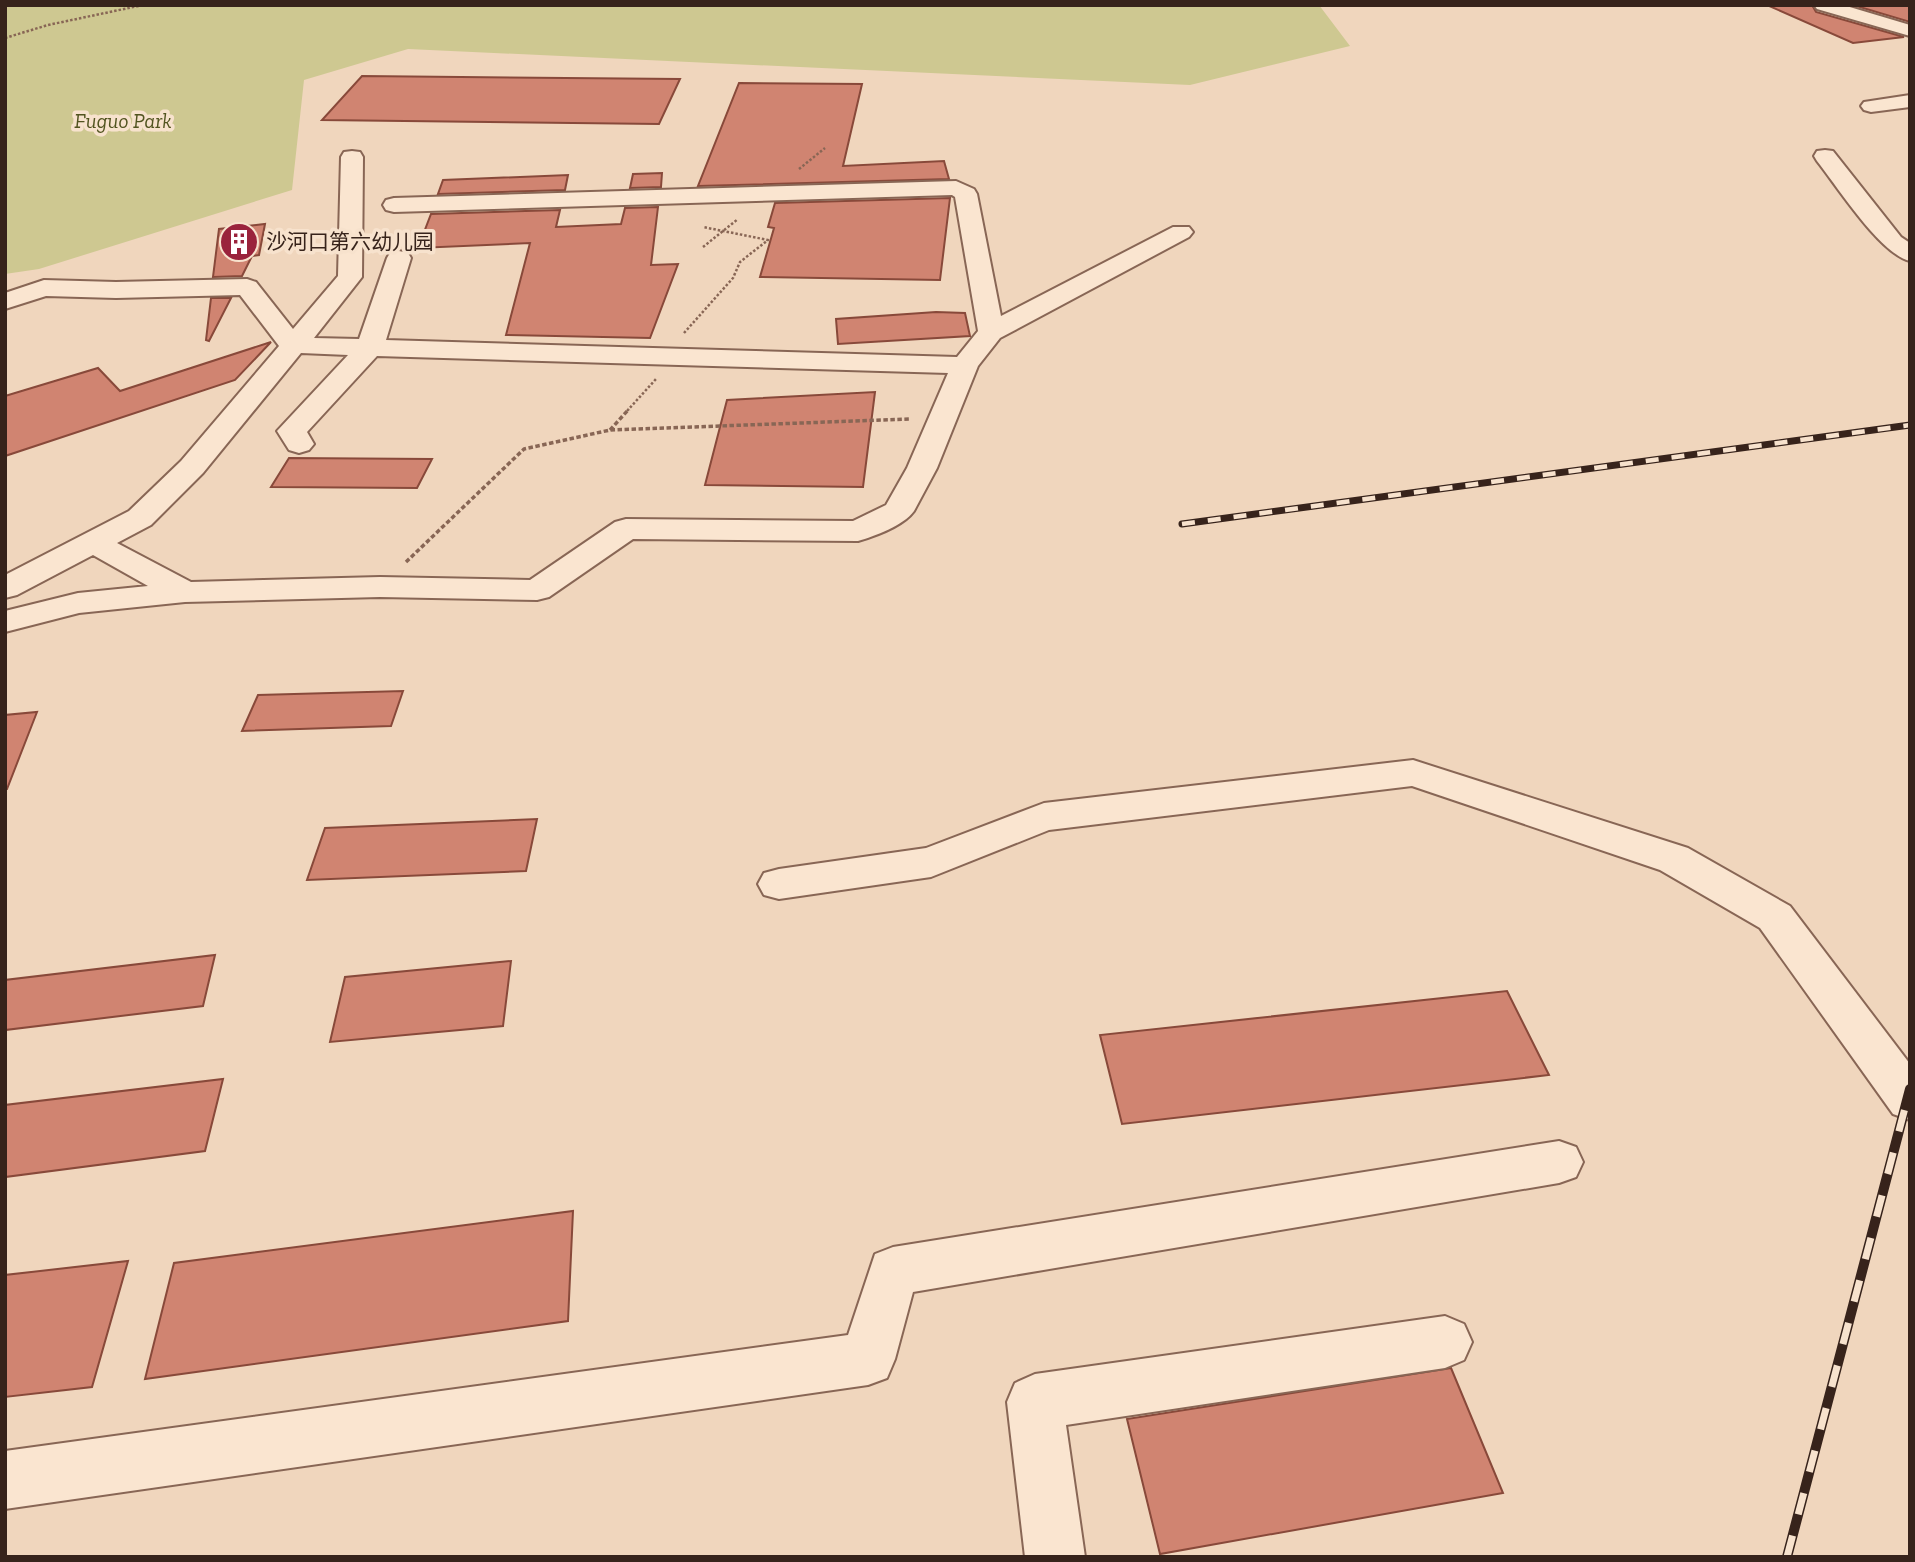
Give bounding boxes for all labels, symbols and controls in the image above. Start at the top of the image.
park label: Fuguo Park [74,108,172,133]
building icon: 沙河口第六幼儿园 [218,221,260,263]
place label: 沙河口第六幼儿园 [266,229,434,254]

